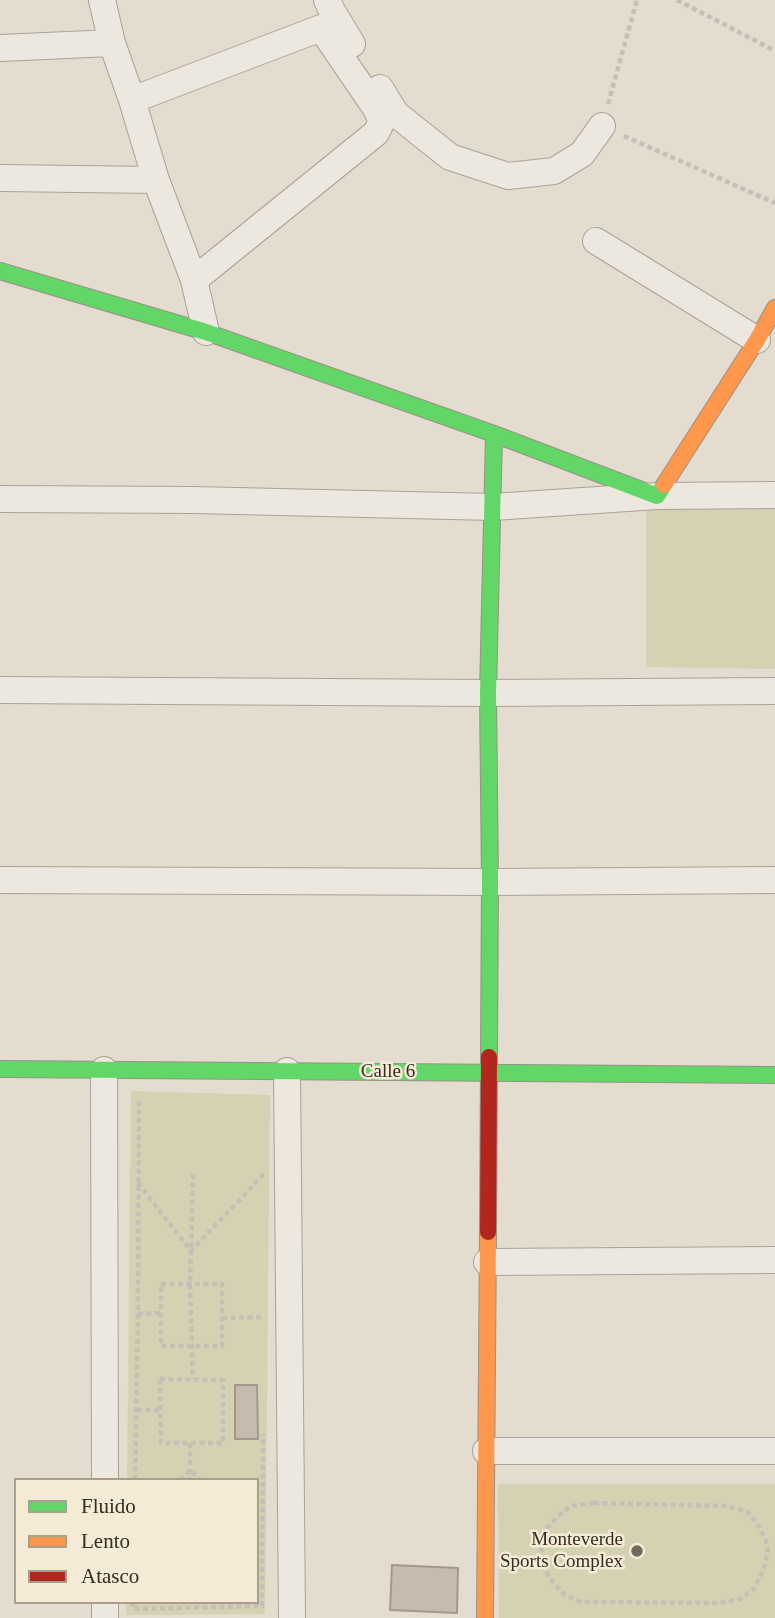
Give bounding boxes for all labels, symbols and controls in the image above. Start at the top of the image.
street label: Calle 6 [361,1061,415,1083]
legend [14,1478,259,1604]
text: Fluido [81,1494,136,1518]
text: Lento [81,1529,130,1553]
place label: Monteverde Sports Complex [500,1529,623,1573]
marker: Monteverde Sports Complex [629,1543,645,1559]
text: Atasco [81,1564,139,1588]

